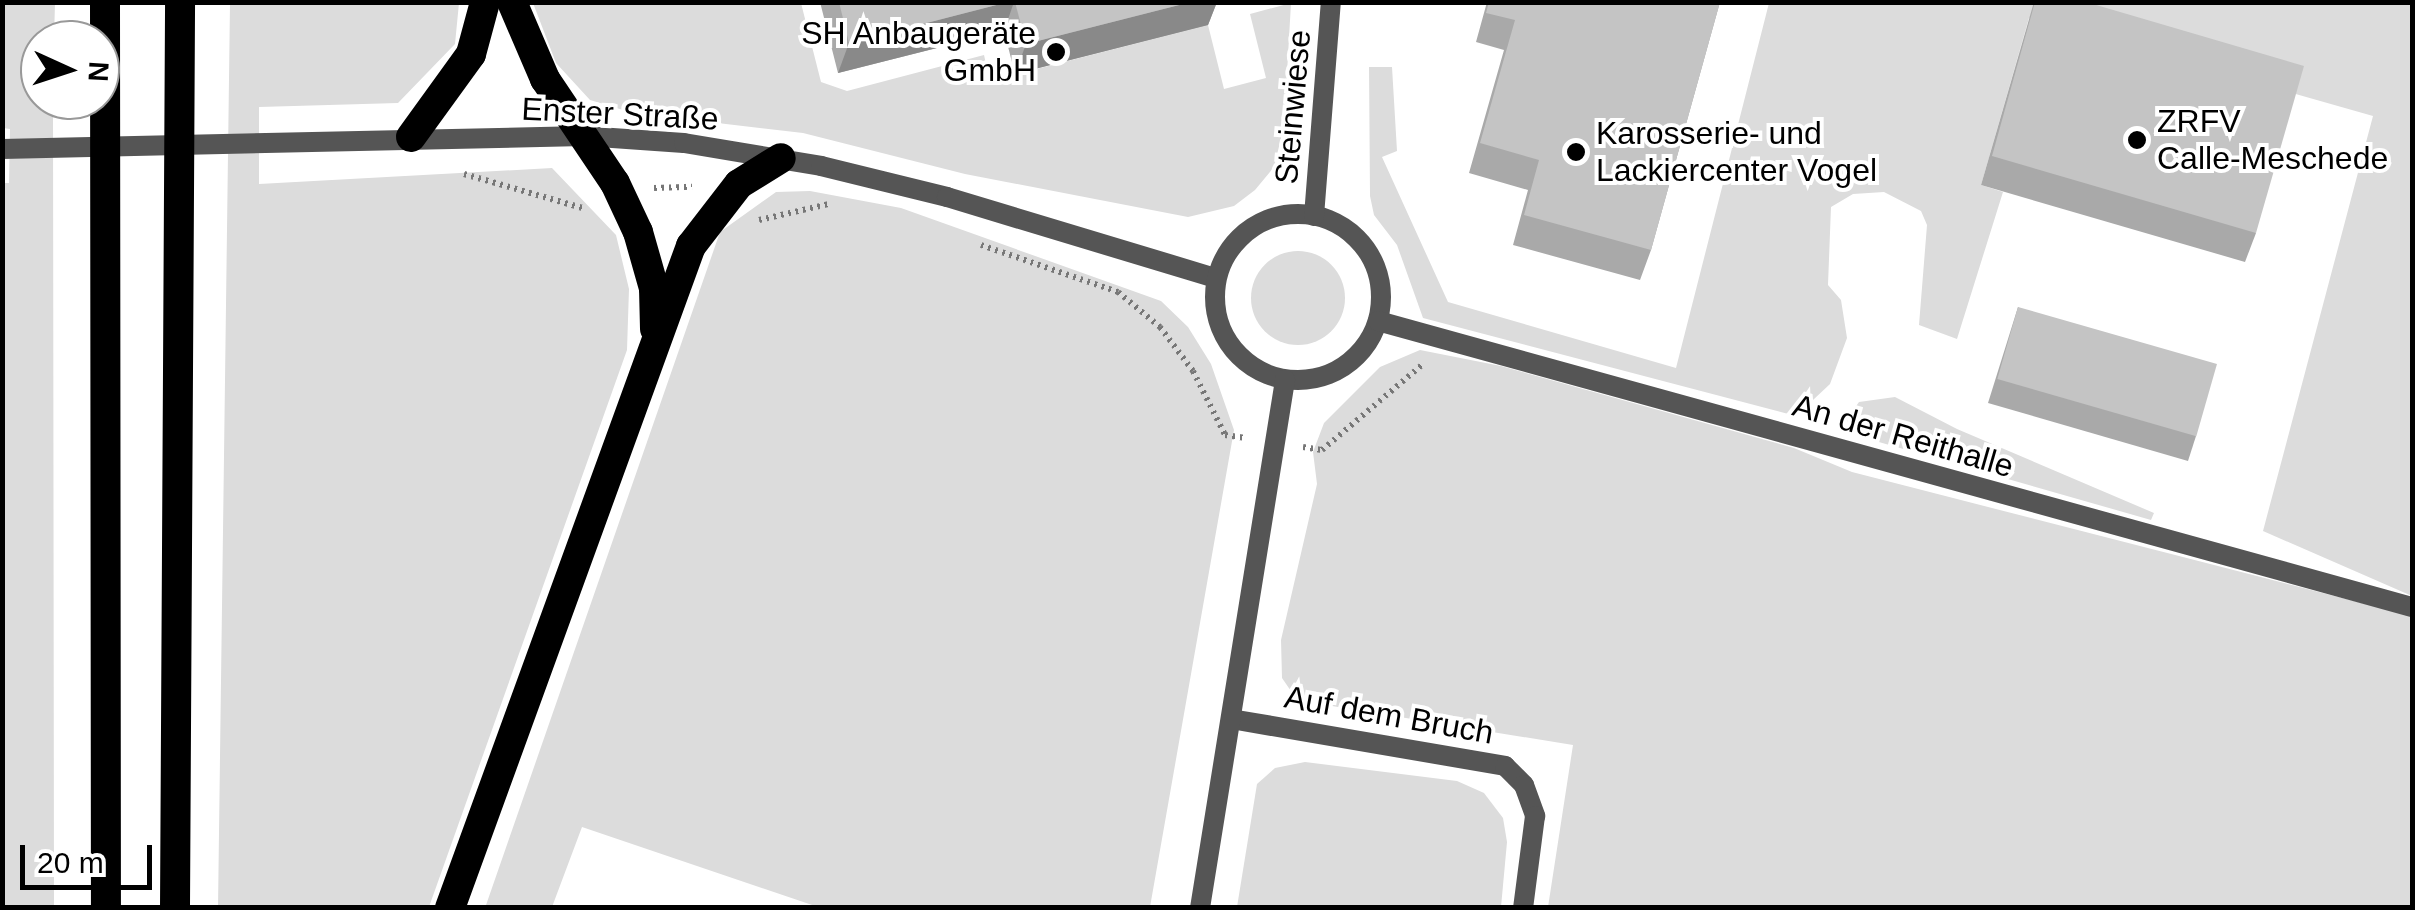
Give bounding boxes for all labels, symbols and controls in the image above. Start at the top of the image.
place label: SH Anbaugeräte GmbH [799,15,1036,90]
north arrow [20,20,120,120]
street label: Steinwiese [1267,28,1319,186]
marker: SH Anbaugeräte GmbH [1045,41,1067,63]
text: N [82,61,114,82]
street label: Enster Straße [520,90,720,138]
place label: ZRFV Calle-Meschede [2157,103,2388,178]
place label: Karosserie- und Lackiercenter Vogel [1596,115,1877,190]
marker: ZRFV Calle-Meschede [2126,129,2148,151]
marker: Karosserie- und Lackiercenter Vogel [1565,141,1587,163]
street label: An der Reithalle [1788,386,2018,486]
street label: Auf dem Bruch [1281,678,1497,752]
scale bar [25,825,158,887]
text: 20 m [37,846,104,879]

